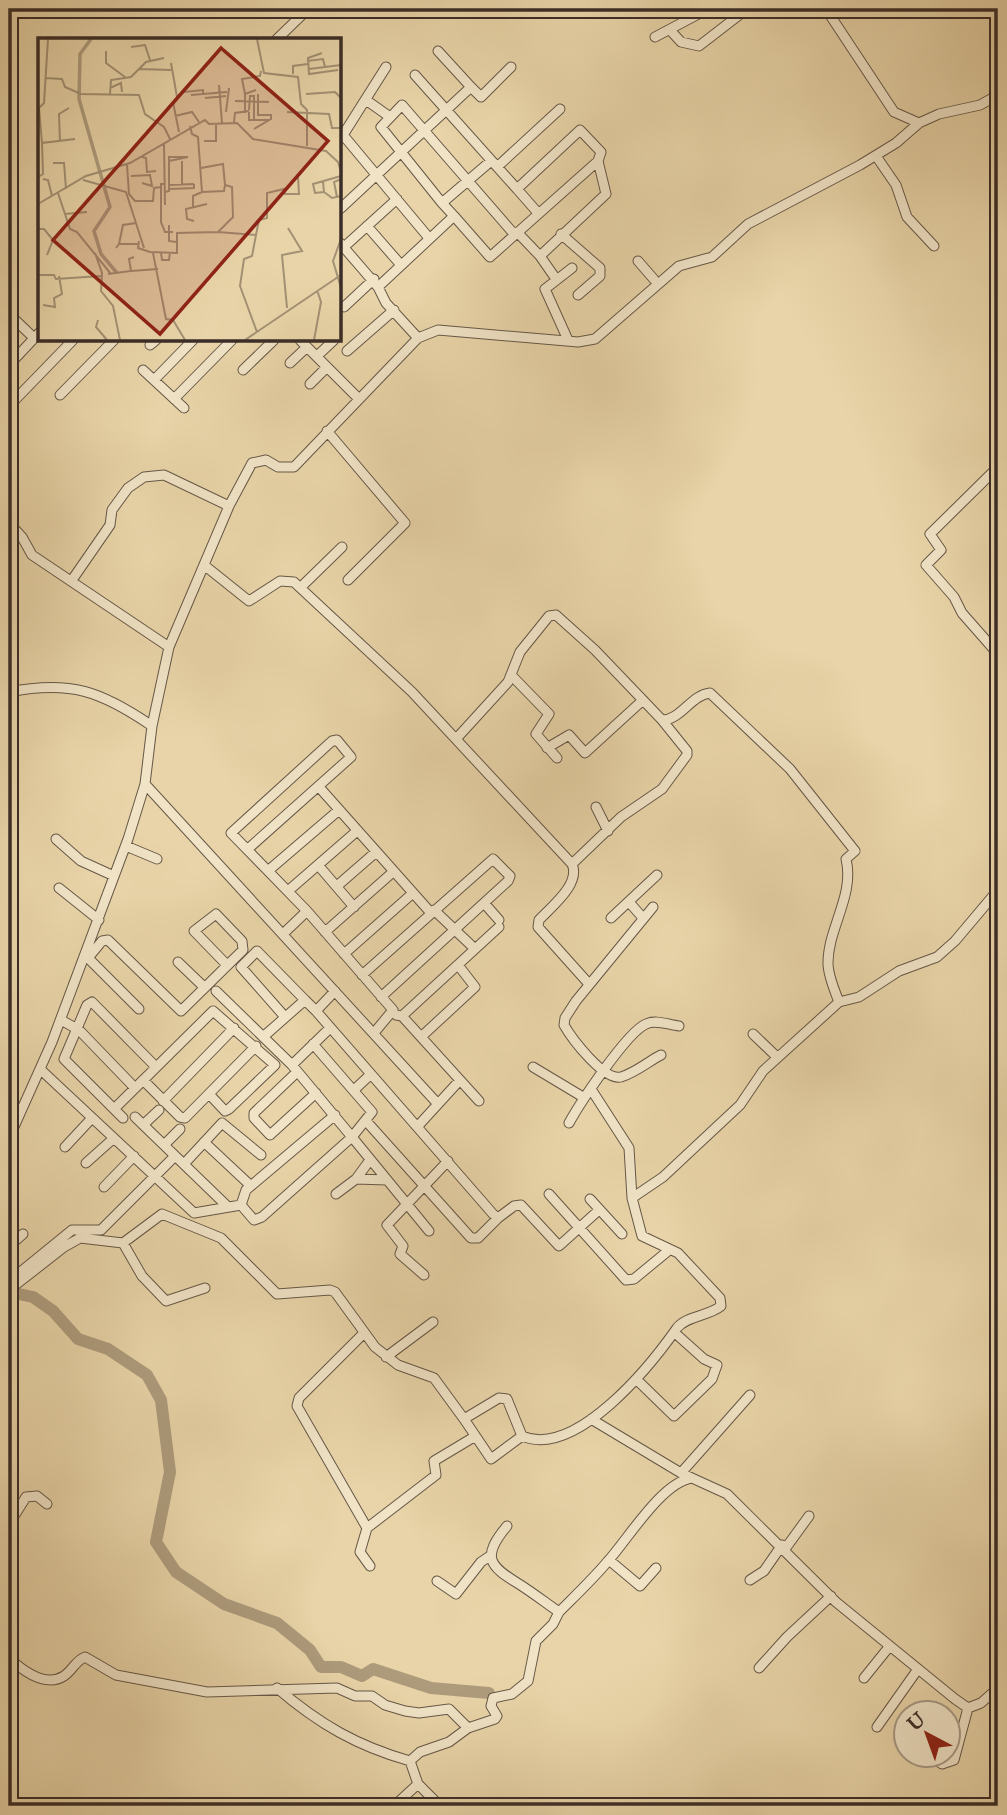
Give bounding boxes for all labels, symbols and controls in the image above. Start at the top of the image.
inset map [38,38,341,341]
north arrow [892,1700,962,1770]
text: U [903,1708,930,1736]

